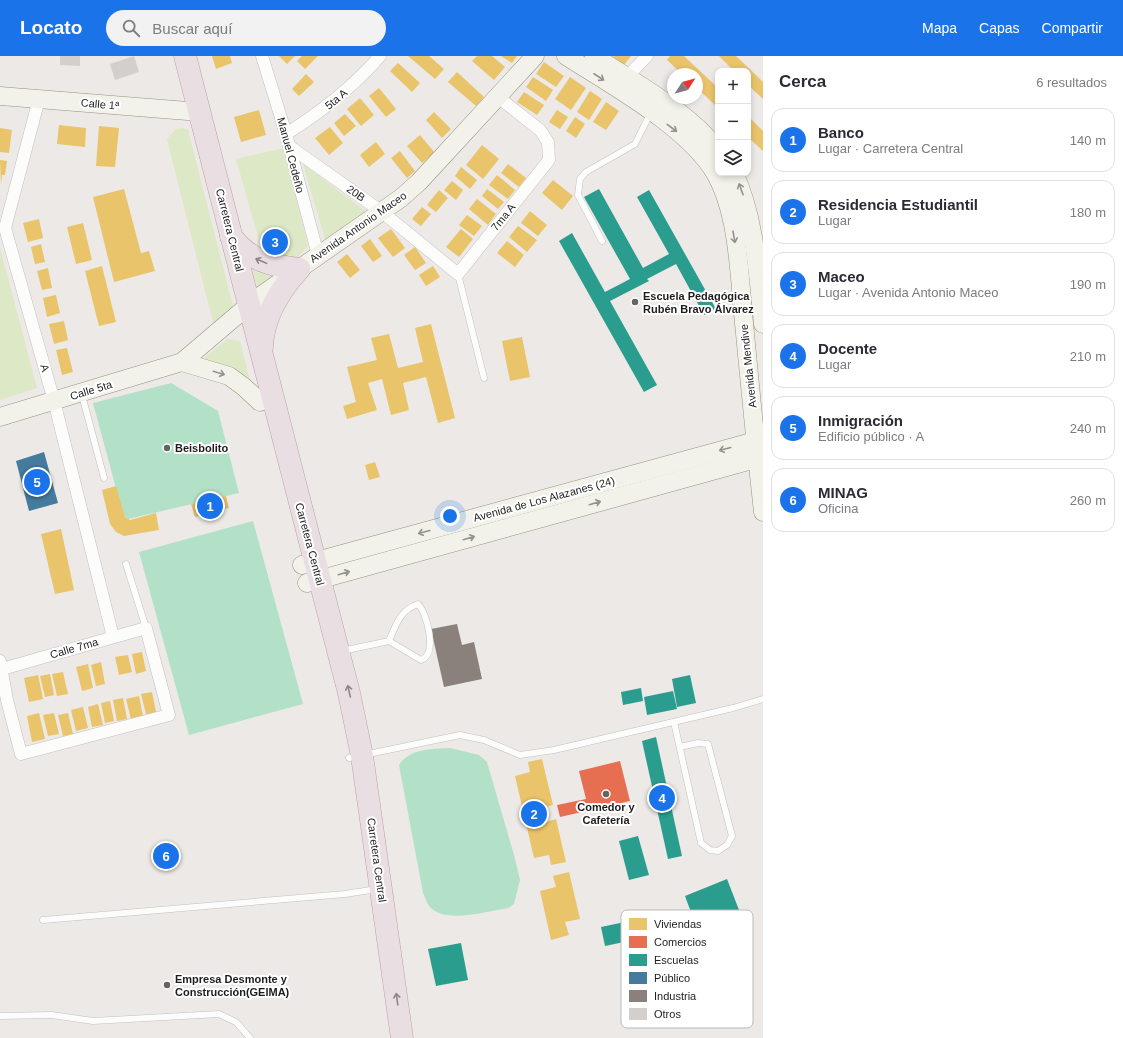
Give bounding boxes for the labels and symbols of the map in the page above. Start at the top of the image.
north arrow [667,68,703,104]
one-way arrow [593,73,604,81]
street label: 5ta A [323,86,350,112]
street label: Calle 1ª [80,96,121,112]
street label: Manuel Cedeño [275,116,307,194]
one-way arrow [666,123,677,132]
street label: 20B [345,182,367,204]
one-way arrow [736,183,744,195]
street label: Carretera Central [214,187,246,273]
street label: Avenida Antonio Maceo [307,189,409,265]
street label: 7ma A [489,201,518,233]
pin: 3 [262,227,288,257]
one-way arrow [730,230,738,243]
one-way arrow [256,257,268,264]
place label: Escuela Pedagógica Rubén Bravo Álvarez [643,290,754,315]
marker: Escuela Pedagógica Rubén Bravo Álvarez [630,297,640,307]
street label: Avenida Mendive [738,324,758,408]
street label: A [38,363,52,374]
one-way arrow [213,370,226,377]
street label: Calle 5ta [68,378,114,402]
place label: Beisbolito [175,442,228,454]
marker: Beisbolito [162,443,172,453]
one-way arrow [719,446,732,453]
pin: 5 [24,467,50,497]
street label: Avenida de Los Alazanes (24) [472,474,616,524]
pin: 1 [197,491,223,521]
one-way arrow [588,499,601,506]
street label: Carretera Central [293,501,327,587]
your location [440,506,460,526]
one-way arrow [418,528,431,536]
one-way arrow [463,534,476,541]
one-way arrow [338,569,351,576]
street label: Calle 7ma [49,635,100,661]
one-way arrow [344,685,352,698]
pin: 4 [649,783,675,813]
marker: Comedor y Cafetería [601,789,611,799]
pin: 2 [521,799,547,829]
place label: Comedor y Cafetería [577,801,636,826]
street label: Carretera Central [365,817,389,903]
pin: 6 [153,841,179,871]
legend [621,910,753,1028]
text: Viviendas [654,918,702,930]
text: Comercios [654,936,707,948]
text: Escuelas [654,954,699,966]
text: Público [654,972,690,984]
place label: Empresa Desmonte y Construcción(GElMA) [175,973,290,998]
marker: Empresa Desmonte y Construcción(GElMA) [162,980,172,990]
text: Industria [654,990,697,1002]
one-way arrow [393,993,401,1006]
text: Otros [654,1008,681,1020]

